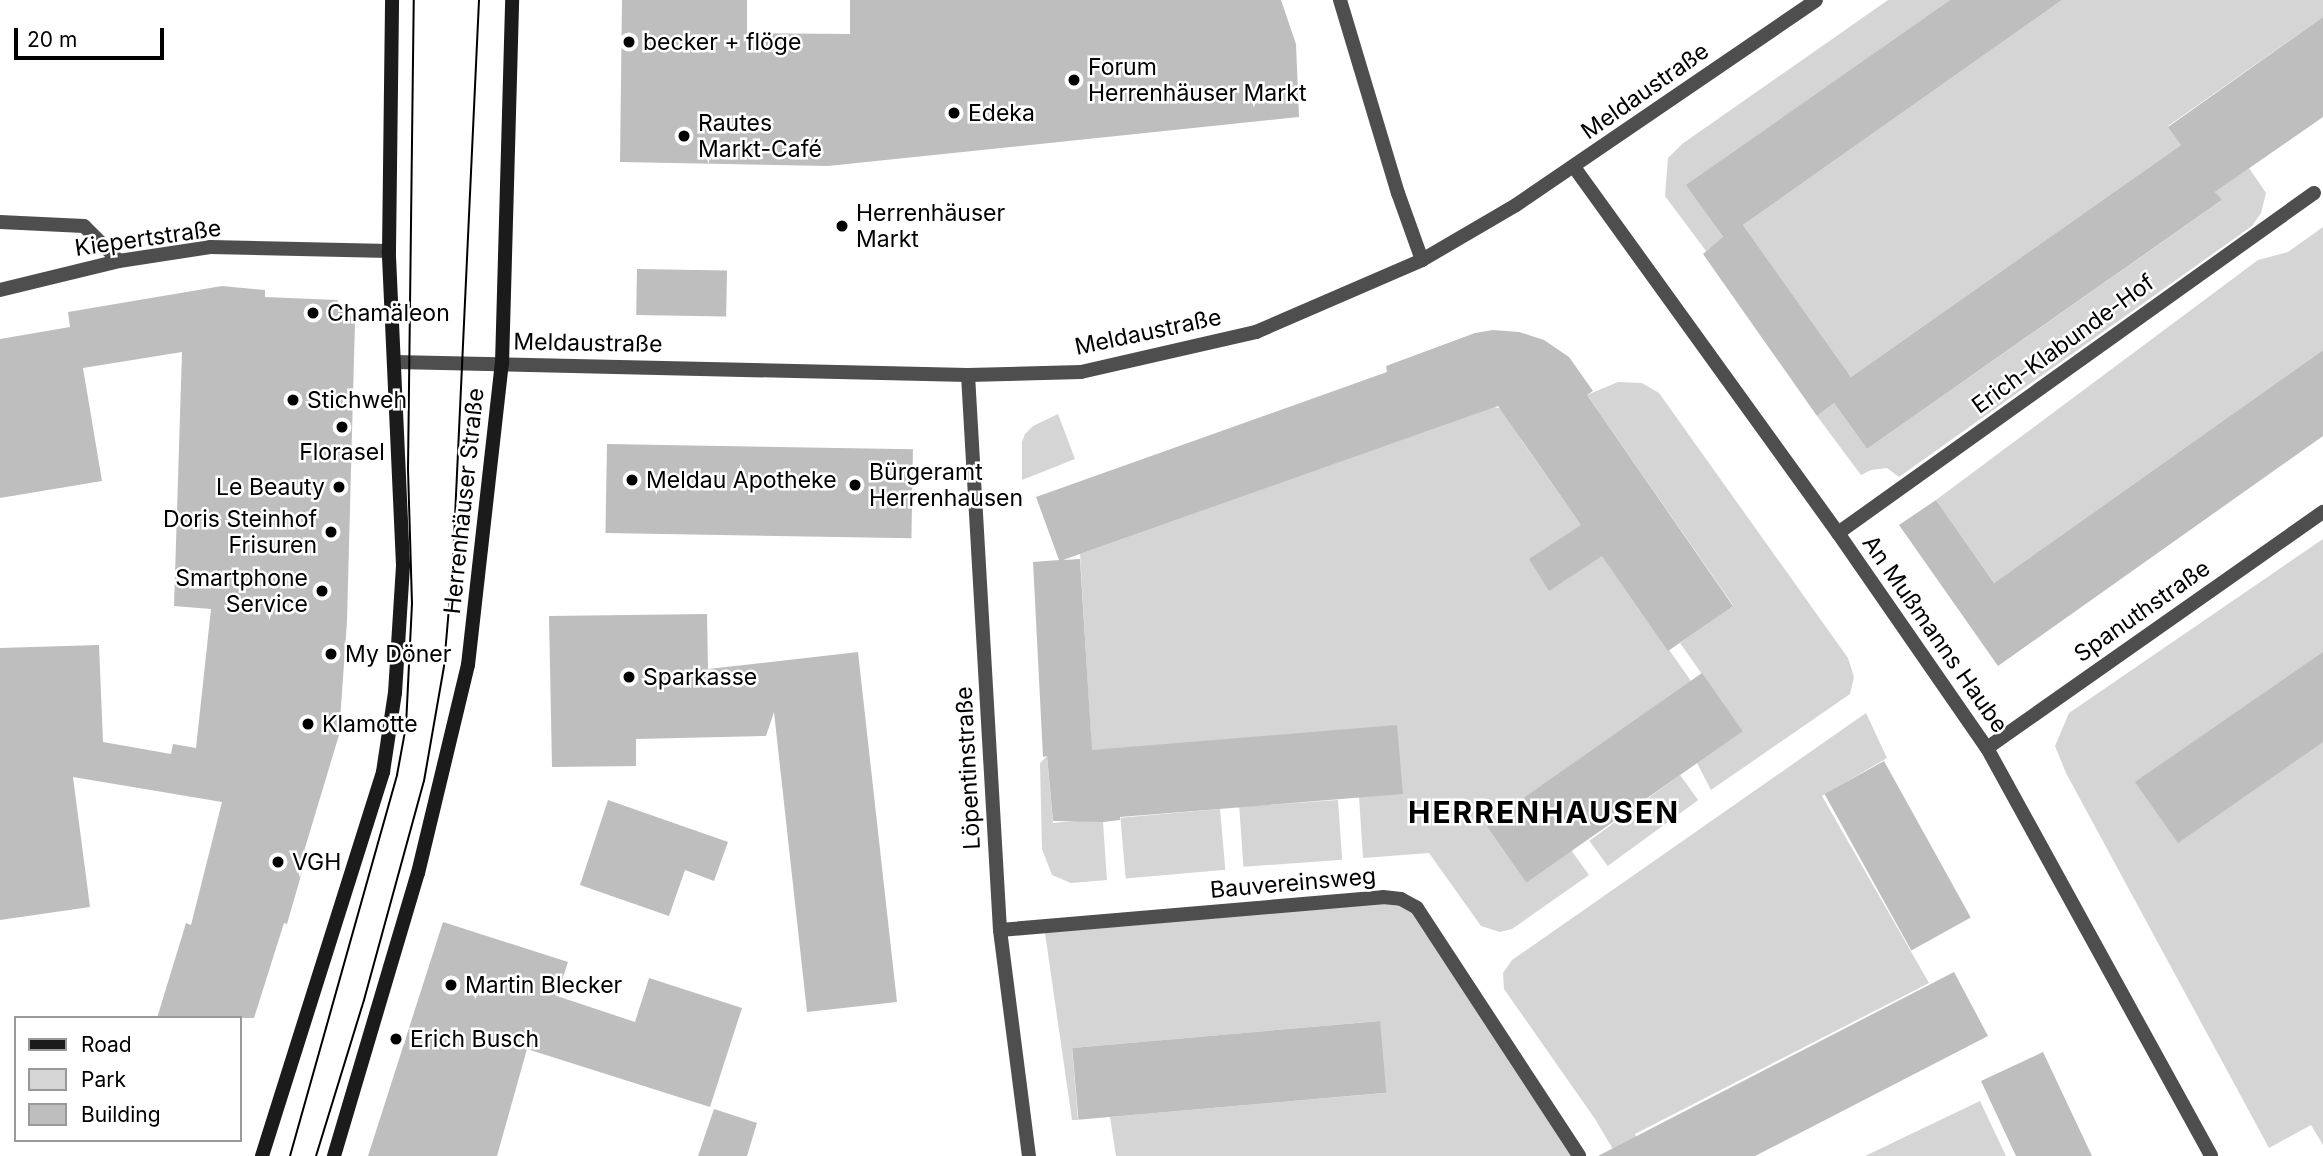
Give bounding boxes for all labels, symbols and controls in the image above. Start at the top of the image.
scale bar [18,14,168,58]
text: 20 m [27,27,77,52]
place label: becker + flöge [643,28,801,56]
marker: becker + flöge [621,34,637,50]
street label: Meldaustraße [1576,37,1714,145]
place label: Forum Herrenhäuser Markt [1088,53,1306,107]
marker: Forum Herrenhäuser Markt [1066,72,1082,88]
place label: Edeka [968,99,1035,127]
marker: Edeka [946,105,962,121]
place label: Rautes Markt-Café [698,109,822,163]
marker: Rautes Markt-Café [676,128,692,144]
place label: Herrenhäuser Markt [856,199,1005,253]
street label: Kiepertstraße [73,214,223,262]
marker: Herrenhäuser Markt [834,218,850,234]
street label: Erich-Klabunde-Hof [1967,269,2159,419]
place label: Chamäleon [327,299,450,327]
street label: Meldaustraße [1072,303,1224,361]
marker: Chamäleon [305,305,321,321]
street label: Meldaustraße [513,328,663,358]
place label: Stichweh [307,386,407,414]
street label: Herrenhäuser Straße [438,387,490,615]
marker: Stichweh [285,392,301,408]
marker: Florasel [334,419,350,435]
place label: Florasel [299,438,385,466]
place label: Bürgeramt Herrenhausen [869,458,1023,512]
place label: Meldau Apotheke [646,466,837,494]
marker: Meldau Apotheke [624,472,640,488]
place label: Le Beauty [216,473,325,501]
marker: Bürgeramt Herrenhausen [847,477,863,493]
marker: Le Beauty [331,479,347,495]
place label: Doris Steinhof Frisuren [163,505,317,559]
marker: Doris Steinhof Frisuren [323,524,339,540]
street label: An Mußmanns Haube [1856,530,2014,738]
street label: Spanuthstraße [2069,554,2215,668]
place label: Smartphone Service [175,564,308,618]
marker: Smartphone Service [314,583,330,599]
place label: My Döner [345,640,451,668]
marker: My Döner [323,646,339,662]
place label: Sparkasse [643,663,757,691]
marker: Sparkasse [621,669,637,685]
street label: Löpentinstraße [950,686,986,850]
place label: Klamotte [322,710,418,738]
marker: Klamotte [300,716,316,732]
district label: HERRENHAUSEN [1409,794,1679,830]
place label: VGH [292,848,341,876]
marker: VGH [270,854,286,870]
street label: Bauvereinsweg [1209,862,1377,904]
place label: Martin Blecker [465,971,622,999]
marker: Martin Blecker [443,977,459,993]
legend [14,1016,242,1142]
place label: Erich Busch [410,1025,539,1053]
marker: Erich Busch [388,1031,404,1047]
text: Road [81,1032,132,1057]
text: Park [81,1067,126,1092]
text: Building [81,1102,161,1127]

